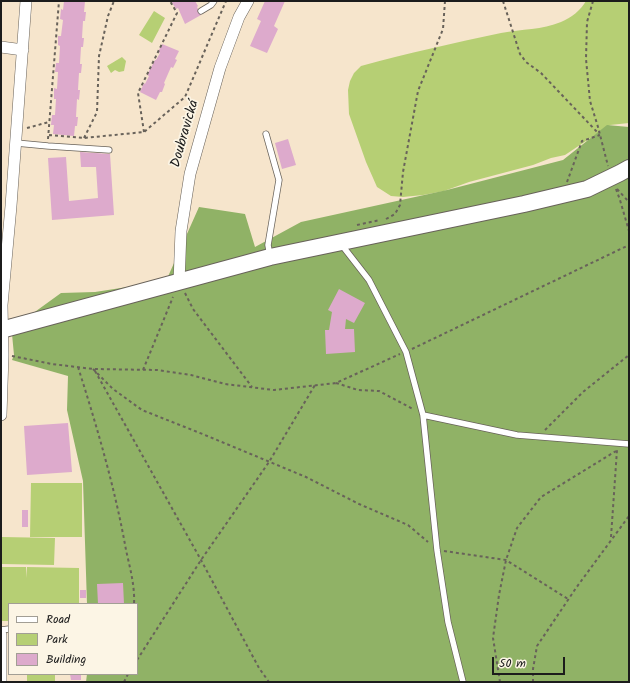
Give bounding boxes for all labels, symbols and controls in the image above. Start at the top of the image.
street label: Doubravická [168,98,204,170]
legend [8,603,138,675]
text: Road [46,610,70,629]
text: Park [46,630,68,649]
scale bar [494,649,567,675]
text: Building [46,650,86,669]
text: 50 m [499,654,526,673]

